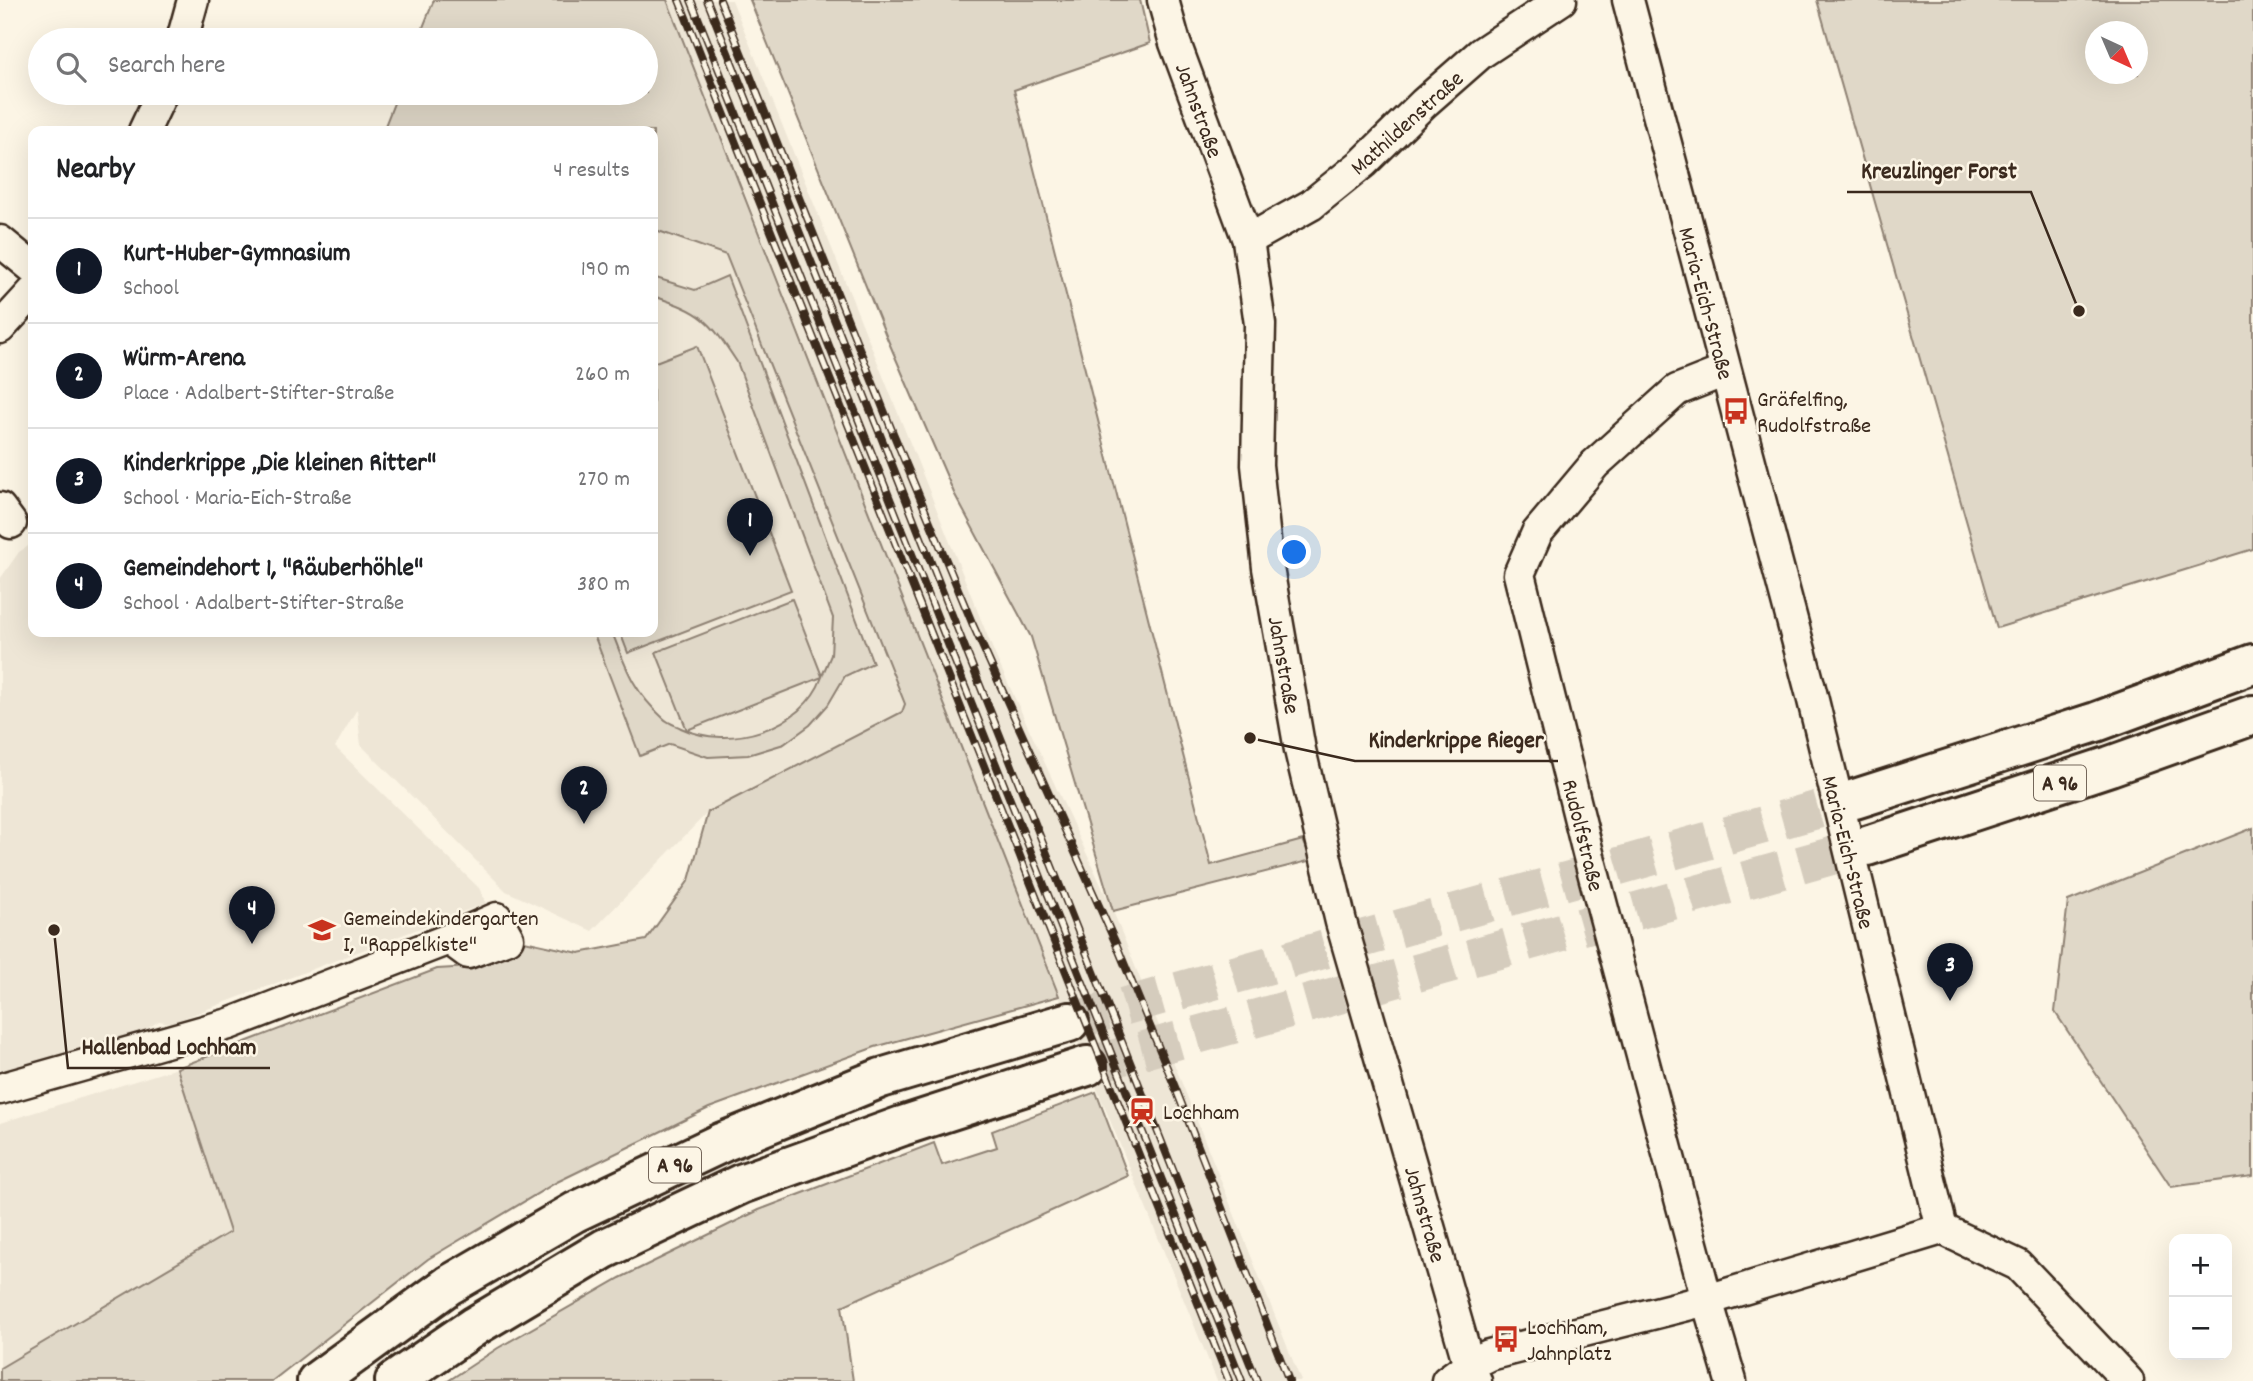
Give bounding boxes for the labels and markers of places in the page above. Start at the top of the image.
callout: Kreuzlinger Forst [1847,147,2031,192]
place label: Gräfelfing, Rudolfstraße [1757,385,1871,444]
bus stop icon: Gräfelfing, Rudolfstraße [1721,396,1751,426]
pin: 1 [727,498,773,556]
callout: Kinderkrippe Rieger [1355,716,1558,761]
pin: 2 [561,766,607,824]
pin: 4 [229,886,275,944]
place label: Gemeindekindergarten I, "Rappelkiste" [343,904,539,963]
school or university icon: Gemeindekindergarten I, "Rappelkiste" [307,915,337,945]
pin: 3 [1927,943,1973,1001]
callout: Hallenbad Lochham [68,1023,270,1068]
station icon: Lochham [1127,1096,1157,1126]
place label: Lochham [1163,1098,1240,1131]
place label: Lochham, Jahnplatz [1527,1313,1612,1372]
bus stop icon: Lochham, Jahnplatz [1491,1324,1521,1354]

